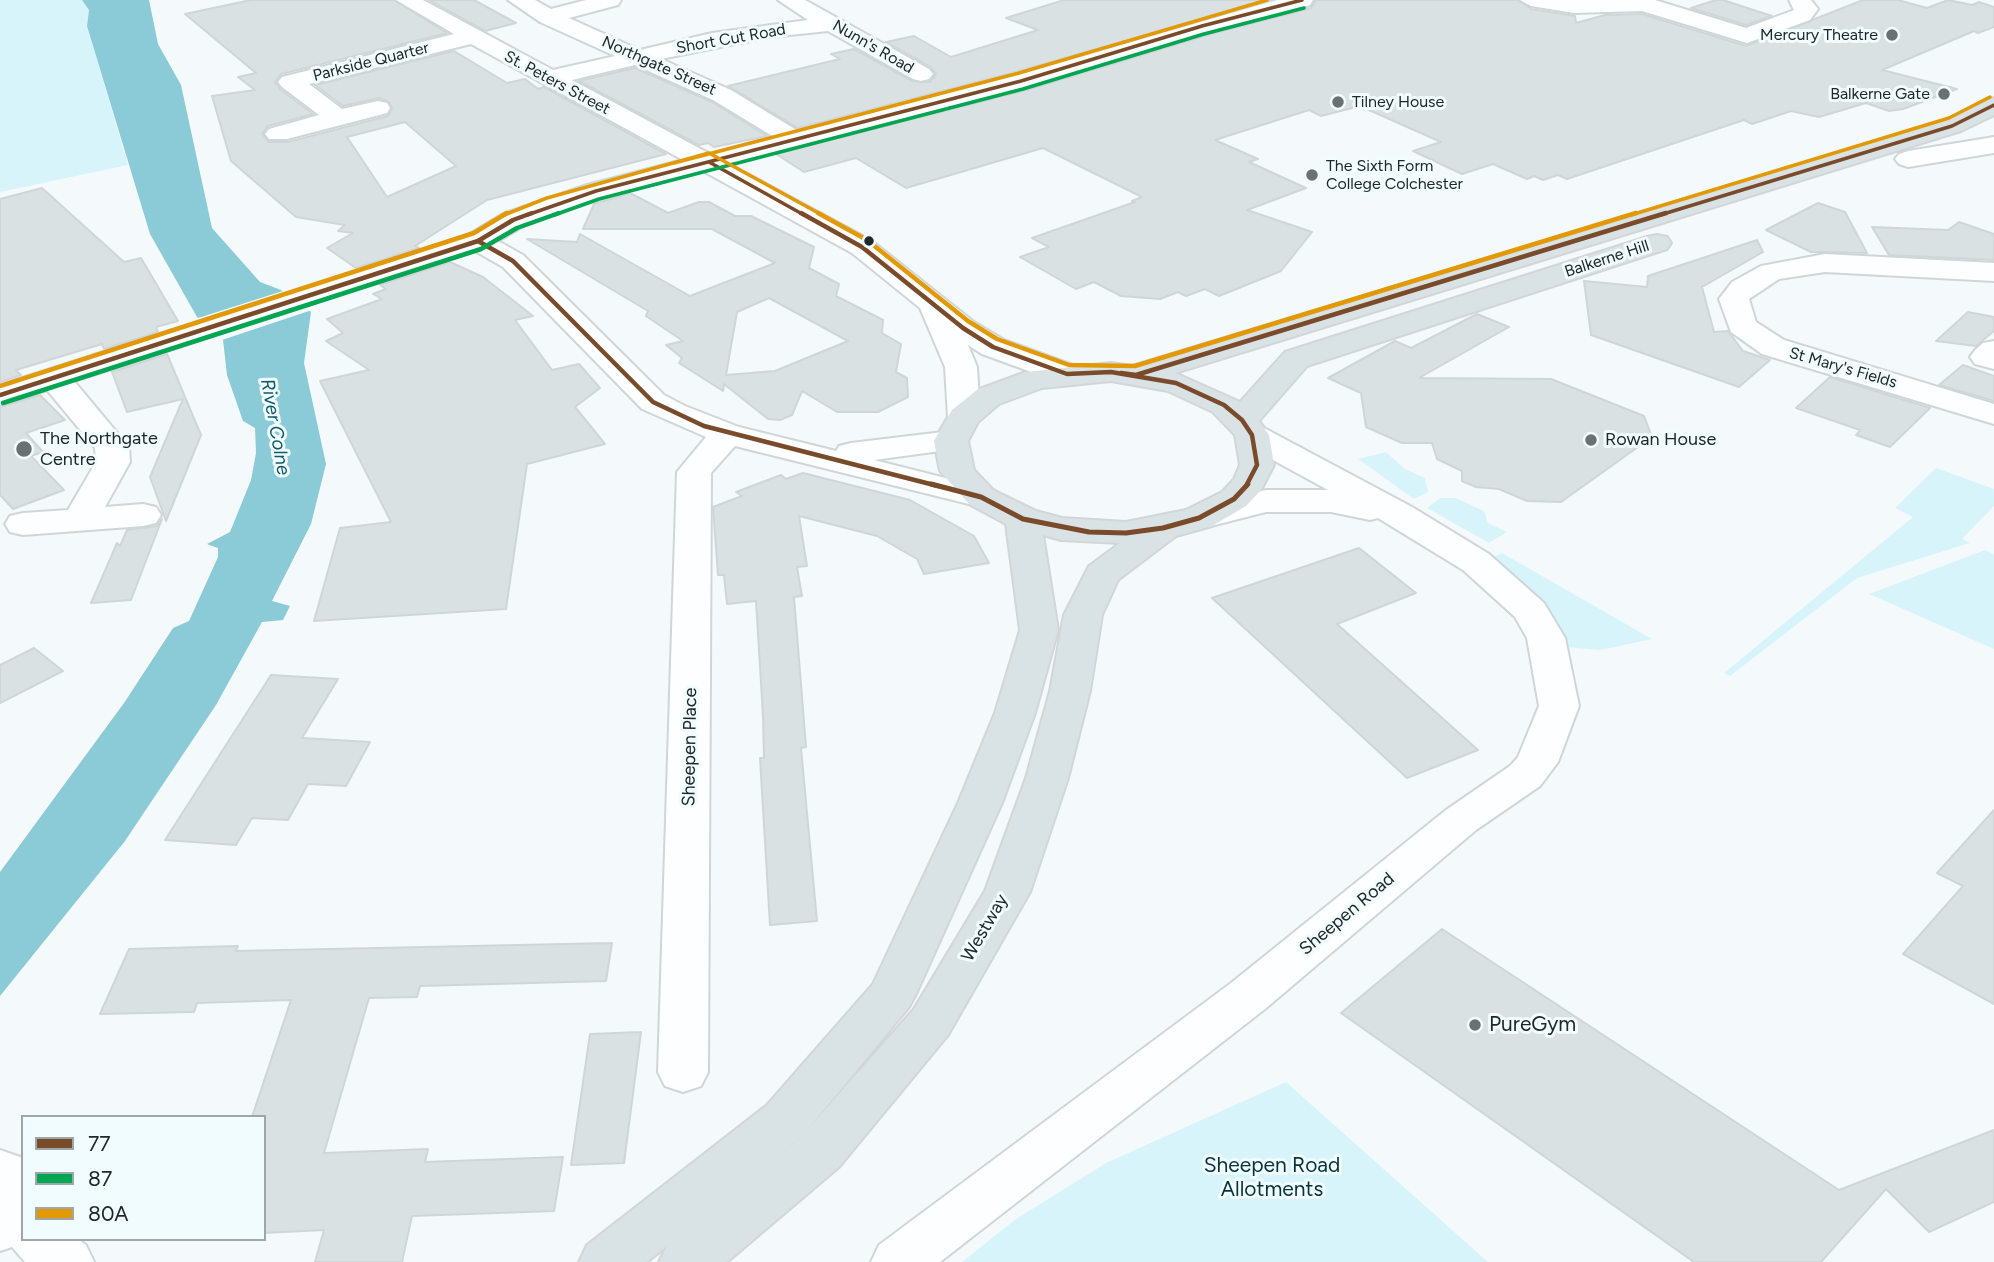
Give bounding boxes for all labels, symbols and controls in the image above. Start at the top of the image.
street label: Nunn's Road [829,16,917,78]
street label: Short Cut Road [675,20,787,58]
place label: Mercury Theatre [1760,25,1878,45]
marker: Mercury Theatre [1884,27,1900,43]
street label: Northgate Street [599,32,719,100]
street label: Parkside Quarter [311,38,431,86]
street label: St. Peters Street [501,47,613,119]
place label: Balkerne Gate [1830,84,1930,104]
marker: Balkerne Gate [1936,86,1952,102]
place label: Tilney House [1352,92,1444,112]
marker: Tilney House [1330,94,1346,110]
place label: The Sixth Form College Colchester [1326,156,1463,194]
marker: The Sixth Form College Colchester [1304,167,1320,183]
unlabelled marker [862,234,876,248]
street label: Balkerne Hill [1562,236,1652,282]
street label: St Mary's Fields [1787,343,1899,393]
water label: River Colne [255,377,295,477]
place label: The Northgate Centre [40,428,158,471]
place label: Rowan House [1605,429,1716,451]
marker: Rowan House [1583,432,1599,448]
marker: The Northgate Centre [14,439,34,459]
street label: Sheepen Place [678,687,702,807]
street label: Sheepen Road [1295,868,1399,960]
street label: Westway [957,891,1013,965]
place label: PureGym [1489,1012,1576,1038]
marker: PureGym [1467,1017,1483,1033]
legend [21,1115,266,1241]
text: 77 [88,1131,111,1156]
park label: Sheepen Road Allotments [1204,1153,1340,1203]
text: 87 [88,1166,112,1191]
text: 80A [88,1201,129,1226]

